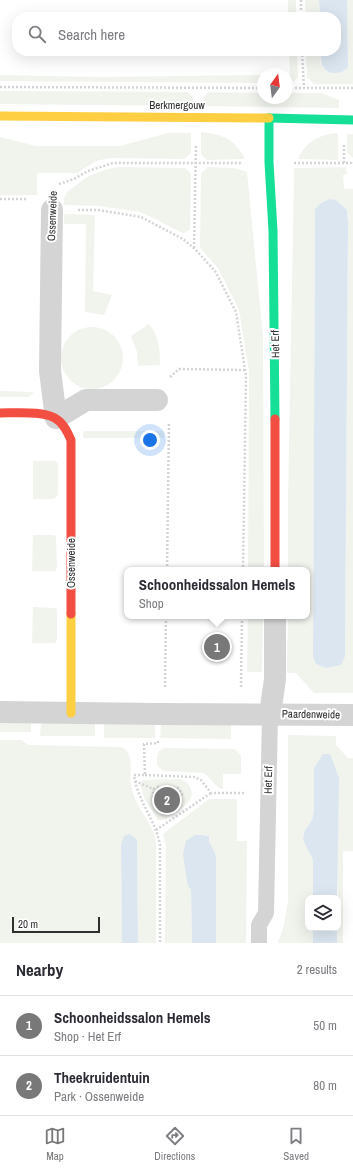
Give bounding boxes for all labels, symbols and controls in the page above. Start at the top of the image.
search box [12,12,341,56]
icon: search [26,23,48,45]
text: Search here [58,24,125,45]
north arrow [257,68,293,104]
street label: Berkmergouw [149,98,205,112]
street label: Ossenweide [44,191,60,241]
street label: Het Erf [268,329,282,358]
your location [140,430,160,450]
street label: Ossenweide [64,538,78,588]
popup [124,567,310,619]
text: Schoonheidssalon Hemels [139,574,295,595]
text: Shop [139,595,164,612]
pin: 1 [204,632,230,662]
street label: Paardenweide [282,706,340,722]
street label: Het Erf [261,765,275,794]
pin: 2 [154,785,180,815]
map controls [305,895,341,931]
button: layers [305,895,341,931]
scale bar [12,915,100,934]
text: 20 m [18,917,38,931]
text: Nearby [16,958,63,981]
text: 2 results [297,961,337,978]
text: Schoonheidssalon Hemels [54,1007,211,1028]
text: 1 [26,1017,32,1034]
text: 50 m [313,1017,337,1034]
text: Shop · Het Erf [54,1028,121,1045]
text: Theekruidentuin [54,1067,150,1088]
text: 2 [26,1077,32,1094]
text: 80 m [313,1077,337,1094]
text: Park · Ossenweide [54,1088,144,1105]
tab: Map [44,1125,66,1163]
tab: Directions [154,1125,195,1163]
tab: Saved [283,1125,309,1163]

